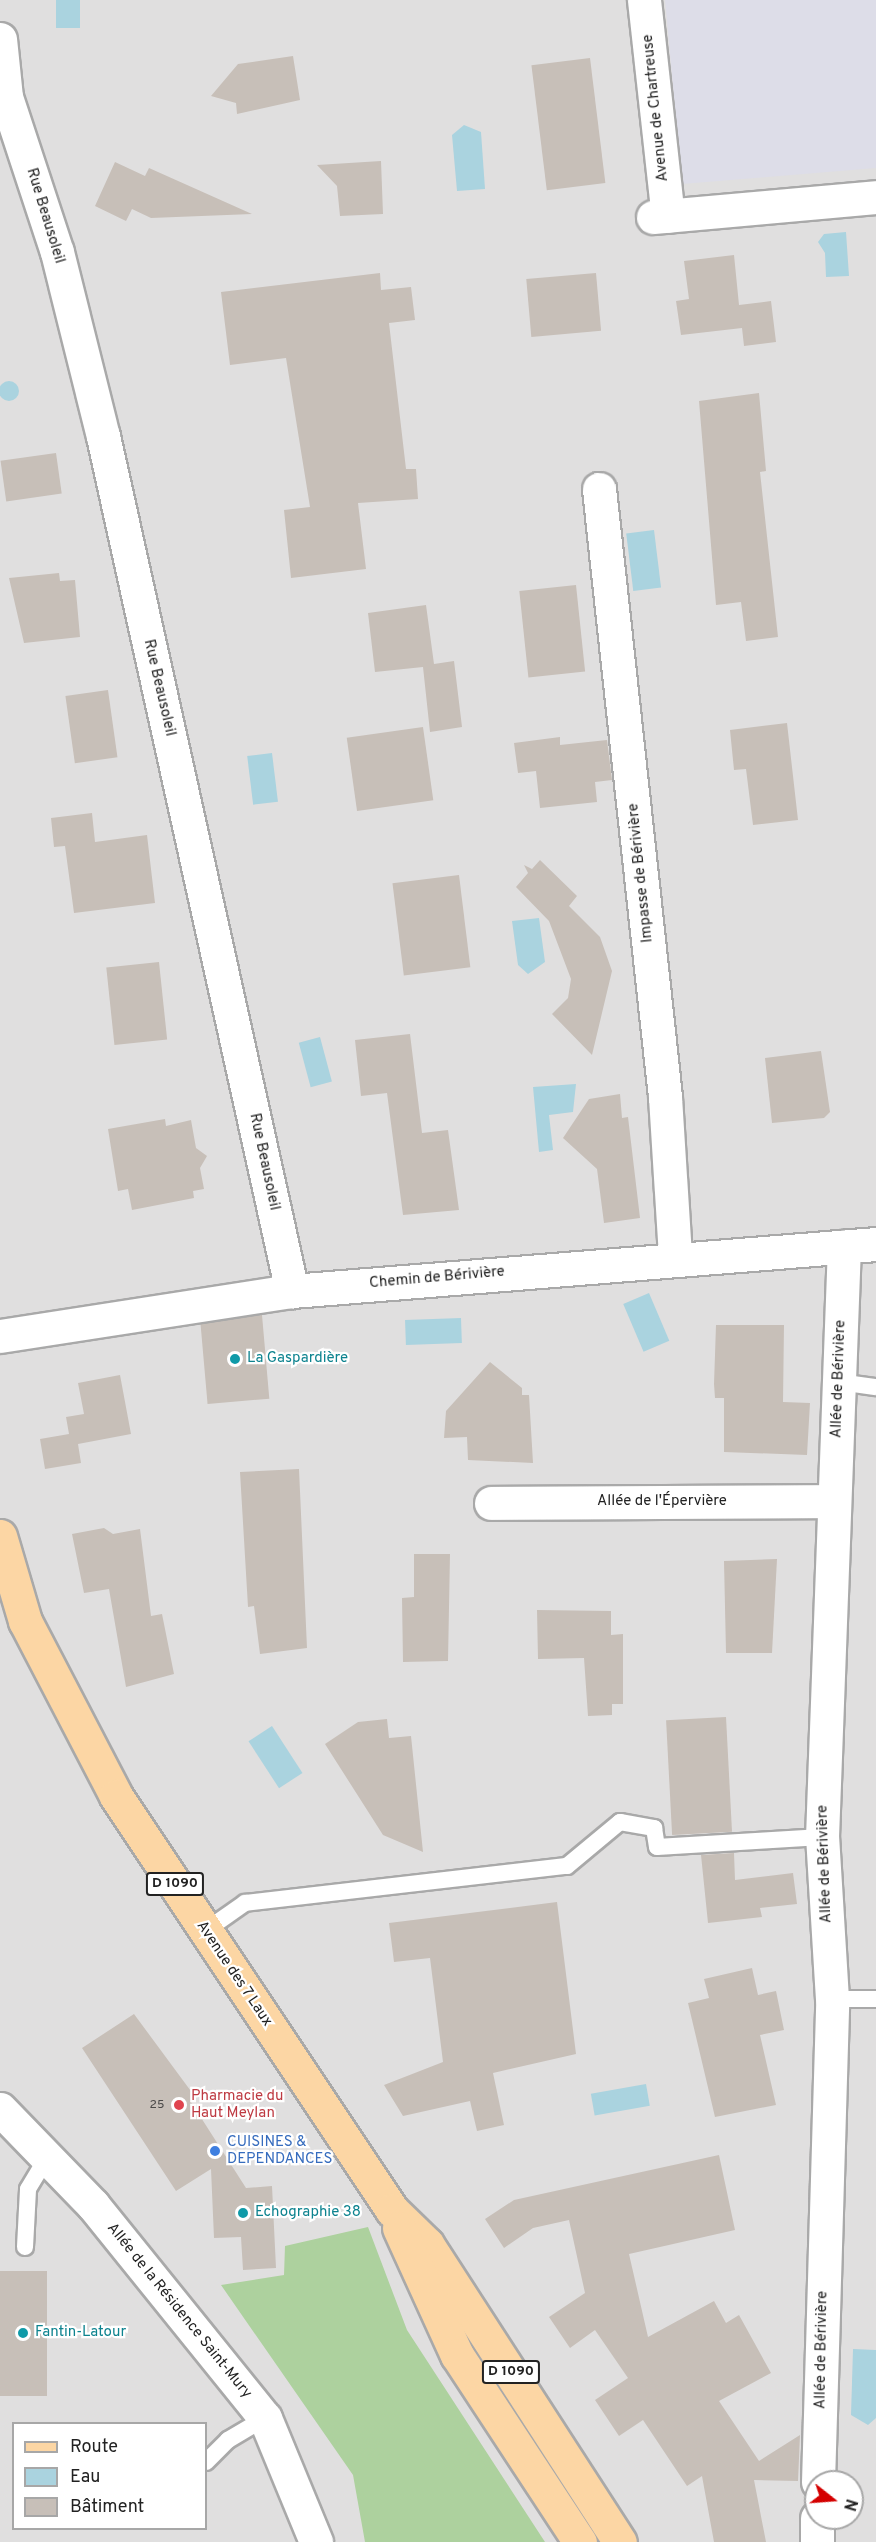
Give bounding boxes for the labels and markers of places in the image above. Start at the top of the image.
place label: La Gaspardière [247,1350,348,1368]
marker: La Gaspardière [228,1352,242,1366]
place label: Pharmacie du Haut Meylan [191,2087,283,2122]
marker: Pharmacie du Haut Meylan [172,2098,186,2112]
place label: CUISINES & DEPENDANCES [227,2133,332,2168]
marker: CUISINES & DEPENDANCES [208,2144,222,2158]
place label: Echographie 38 [255,2204,361,2222]
marker: Echographie 38 [236,2206,250,2220]
place label: Fantin-Latour [35,2324,126,2342]
marker: Fantin-Latour [16,2326,30,2340]

